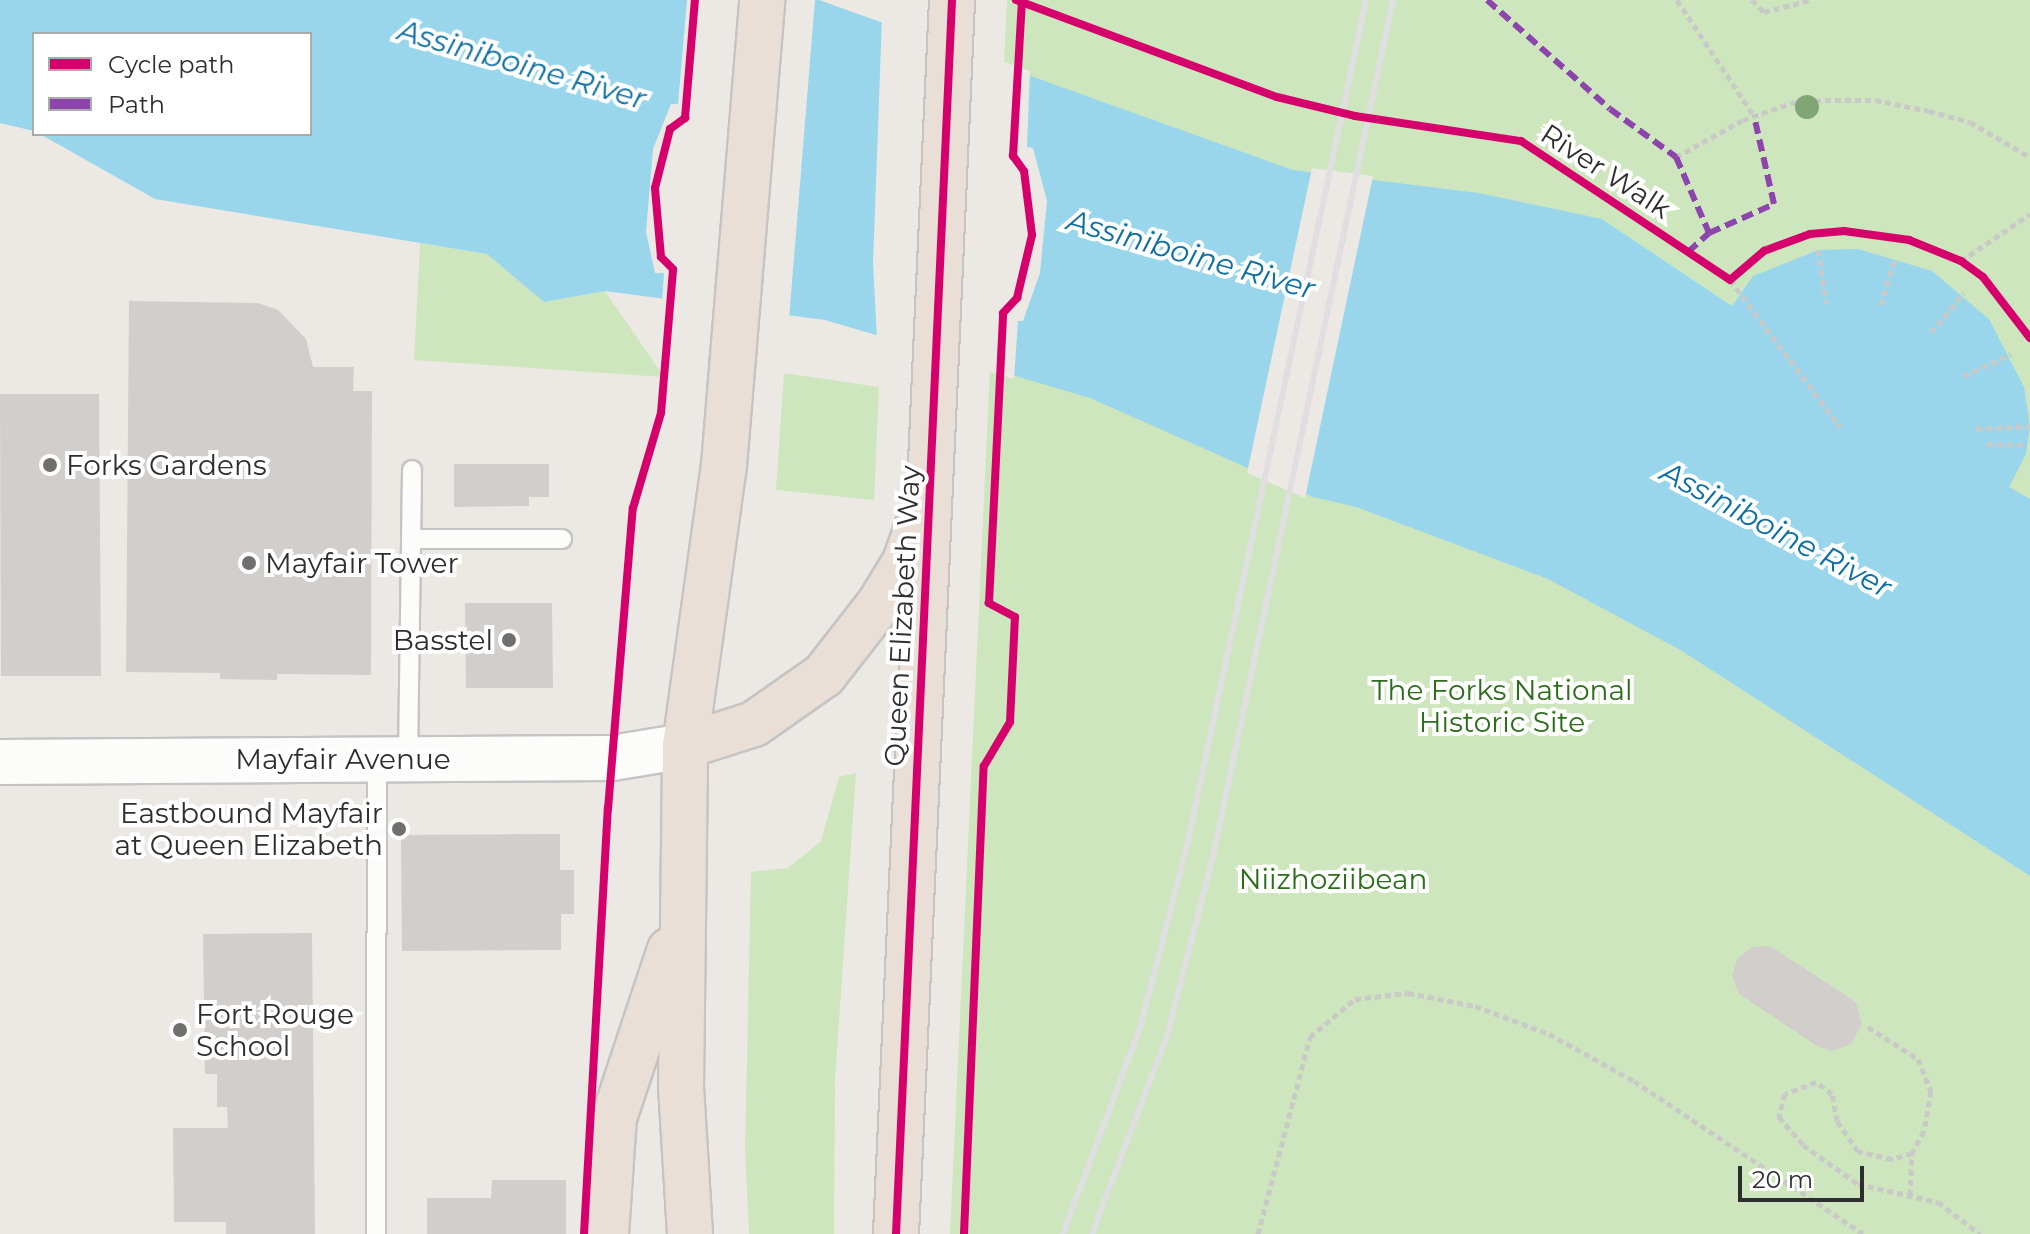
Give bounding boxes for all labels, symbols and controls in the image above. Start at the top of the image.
water label: Assiniboine River [394,12,650,118]
legend [32,32,312,136]
text: Cycle path [108,50,235,79]
text: Path [108,90,165,119]
street label: River Walk [1535,117,1677,225]
water label: Assiniboine River [1063,202,1319,308]
place label: Forks Gardens [66,448,267,482]
water label: Assiniboine River [1654,454,1898,606]
marker: Forks Gardens [41,456,59,474]
street label: Queen Elizabeth Way [877,465,927,767]
place label: Mayfair Tower [265,546,459,580]
marker: Mayfair Tower [240,554,258,572]
place label: Basstel [393,623,493,657]
marker: Basstel [500,631,518,649]
park label: The Forks National Historic Site [1371,673,1633,739]
street label: Mayfair Avenue [235,742,451,776]
place label: Eastbound Mayfair at Queen Elizabeth [115,796,383,862]
marker: Eastbound Mayfair at Queen Elizabeth [390,820,408,838]
park label: Niizhoziibean [1239,862,1427,896]
place label: Fort Rouge School [196,997,354,1063]
marker: Fort Rouge School [171,1021,189,1039]
scale bar [1742,1150,1868,1200]
text: 20 m [1752,1165,1813,1194]

